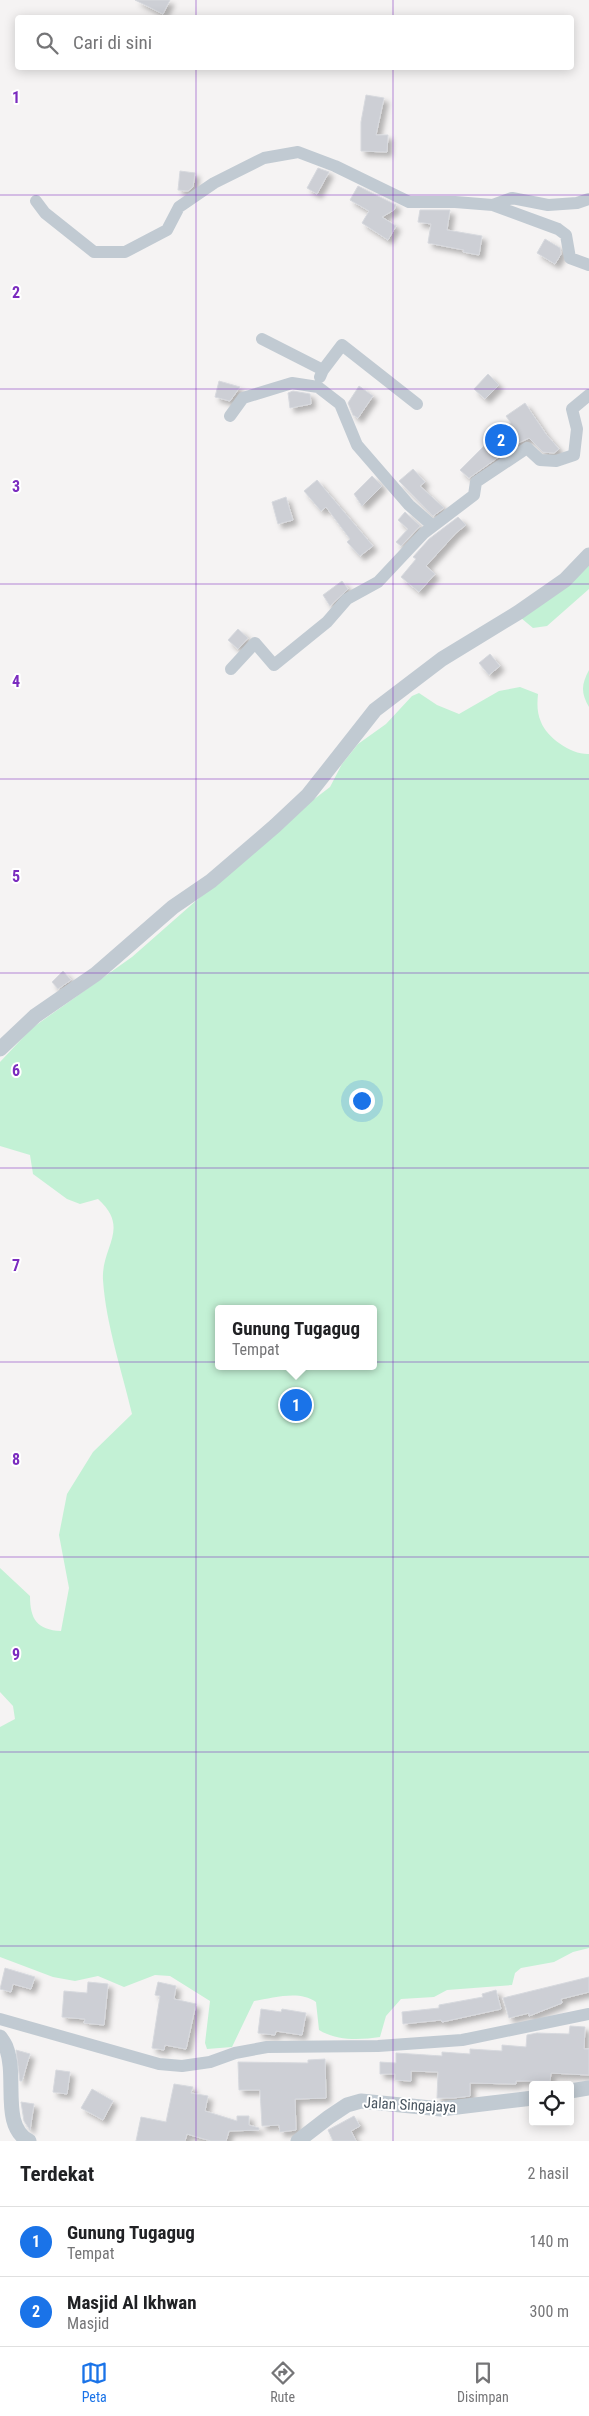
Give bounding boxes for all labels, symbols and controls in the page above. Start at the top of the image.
search box [15,15,574,70]
icon: search [33,29,61,57]
text: Cari di sini [73,31,152,54]
text: 1 [12,88,20,107]
text: 2 [12,283,20,302]
pin: 2 [485,421,517,459]
text: 3 [12,477,20,496]
text: 4 [12,672,20,691]
text: 5 [12,867,20,886]
text: 6 [12,1061,20,1080]
your location [349,1088,375,1114]
text: 7 [12,1256,20,1275]
popup [215,1305,377,1370]
text: Gunung Tugagug [232,1317,360,1340]
text: Tempat [232,1340,279,1359]
pin: 1 [280,1386,312,1424]
text: 8 [12,1450,20,1469]
text: 9 [12,1645,20,1664]
map controls [529,2081,574,2126]
button: locate [529,2081,574,2126]
street label: Jalan Singajaya [363,2094,457,2116]
text: Terdekat [20,2162,94,2186]
text: 2 hasil [527,2164,569,2183]
text: Gunung Tugagug [67,2221,195,2244]
text: 1 [32,2232,40,2251]
text: 140 m [530,2232,569,2251]
text: Tempat [67,2244,114,2263]
text: Masjid Al Ikhwan [67,2291,197,2314]
text: 2 [32,2302,40,2321]
text: 300 m [530,2302,569,2321]
text: Masjid [67,2314,109,2333]
tab: Peta [80,2359,108,2405]
tab: Rute [269,2359,297,2405]
tab: Disimpan [457,2359,509,2405]

